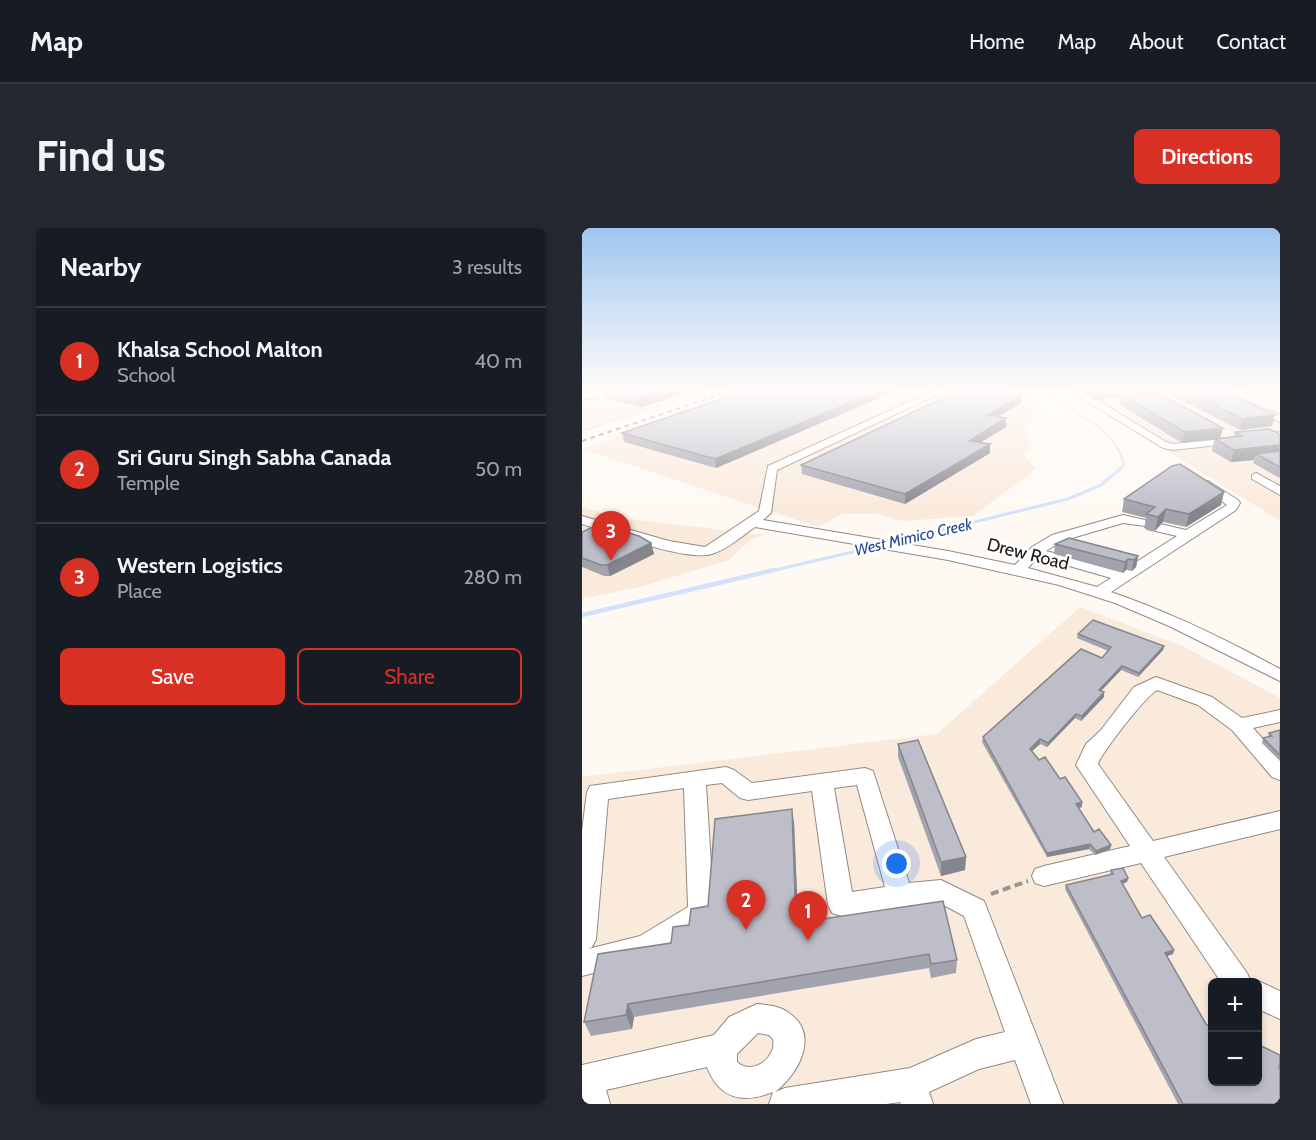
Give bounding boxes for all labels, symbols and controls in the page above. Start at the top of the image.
text: Map [30,24,83,58]
text: Home [969,29,1025,54]
text: Map [1058,29,1096,54]
text: About [1129,29,1183,54]
text: Contact [1216,29,1286,54]
button: Directions [1134,129,1280,184]
text: Find us [36,130,165,182]
text: Nearby [60,251,141,283]
text: 3 results [452,255,522,279]
text: Khalsa School Malton [117,336,323,363]
text: 1 [76,349,83,373]
text: 40 m [474,349,522,373]
text: School [117,363,175,387]
text: Sri Guru Singh Sabha Canada [117,444,392,471]
text: 2 [74,457,85,481]
text: 50 m [475,457,522,481]
text: Temple [117,471,180,495]
pin: 3 [591,512,630,561]
water label: West Mimico Creek [852,514,975,560]
street label: Drew Road [985,533,1071,575]
text: Western Logistics [117,552,283,579]
text: 3 [74,565,85,589]
text: 280 m [463,565,522,589]
text: Place [117,579,162,603]
button: Save [60,648,285,705]
button: Share [297,648,522,705]
your location [882,849,911,878]
pin: 2 [726,880,766,930]
pin: 1 [788,892,828,941]
map controls [1208,978,1262,1086]
button: + [1208,978,1262,1032]
button: − [1208,1032,1262,1086]

